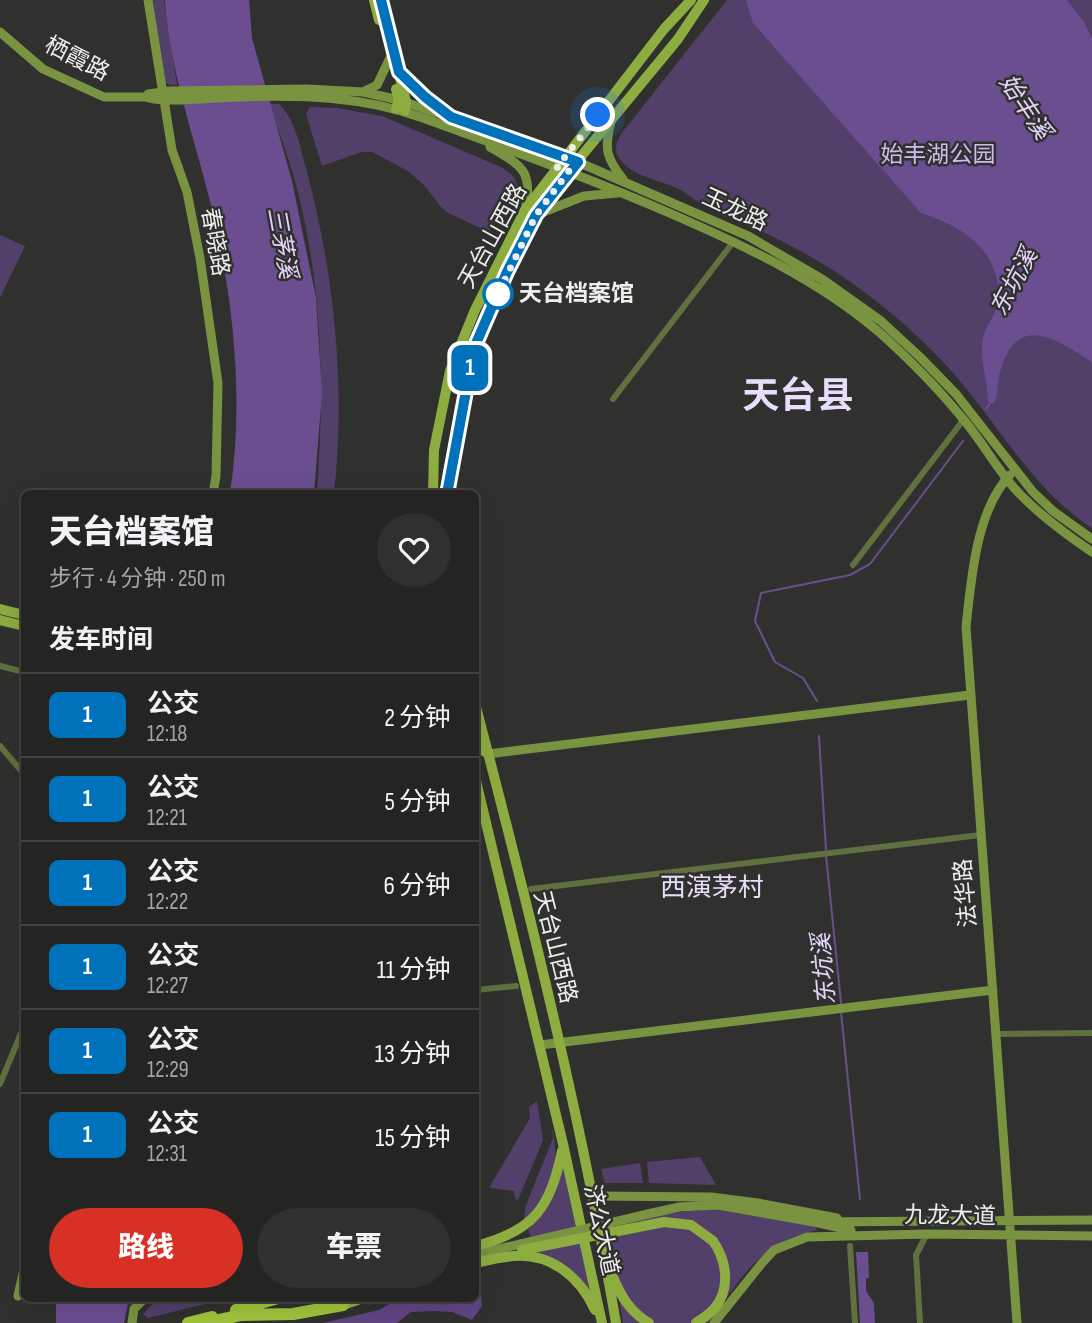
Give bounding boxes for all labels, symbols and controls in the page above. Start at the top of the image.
street label: 栖霞路 [40,31,114,87]
water label: 始丰溪 [993,69,1059,147]
your location [580,97,615,132]
park label: 始丰湖公园 [881,141,996,169]
street label: 天台山西路 [453,179,533,293]
street label: 玉龙路 [698,183,772,237]
water label: 三茅溪 [261,205,303,284]
street label: 春晓路 [195,206,235,278]
water label: 东坑溪 [984,241,1045,321]
marker: 天台档案馆 [483,279,513,309]
place label: 天台档案馆 [519,280,634,308]
line badge: 1 [447,345,493,391]
text: 1 [465,353,475,382]
district label: 天台县 [743,375,854,419]
text: 天台档案馆 [49,513,214,553]
button: heart [377,513,451,587]
text: 步行 · 4 分钟 · 250 m [49,565,225,593]
text: 发车时间 [49,625,153,656]
text: 公交 [147,689,199,720]
text: 1 [83,700,92,729]
text: 2 分钟 [384,703,451,734]
text: 12:18 [147,720,187,748]
text: 公交 [147,773,199,804]
text: 1 [83,784,92,813]
text: 5 分钟 [384,787,451,818]
text: 12:21 [147,804,187,832]
text: 公交 [147,857,199,888]
street label: 法华路 [949,857,983,929]
text: 1 [83,868,92,897]
text: 6 分钟 [383,871,451,902]
district label: 西演茅村 [660,873,764,904]
text: 12:22 [147,888,188,916]
street label: 天台山西路 [528,888,582,1006]
water label: 东坑溪 [806,929,842,1006]
text: 公交 [147,941,199,972]
text: 1 [83,952,92,981]
text: 11 分钟 [377,955,451,986]
text: 12:27 [147,972,188,1000]
text: 公交 [147,1025,199,1056]
text: 1 [83,1036,92,1065]
text: 13 分钟 [375,1039,451,1070]
text: 12:29 [147,1056,189,1084]
text: 公交 [147,1109,199,1140]
text: 1 [83,1120,92,1149]
text: 15 分钟 [375,1123,451,1154]
text: 12:31 [147,1140,187,1168]
street label: 济公大道 [578,1182,624,1278]
street label: 九龙大道 [904,1201,996,1231]
button: 路线 [49,1208,243,1288]
button: 车票 [257,1208,451,1288]

